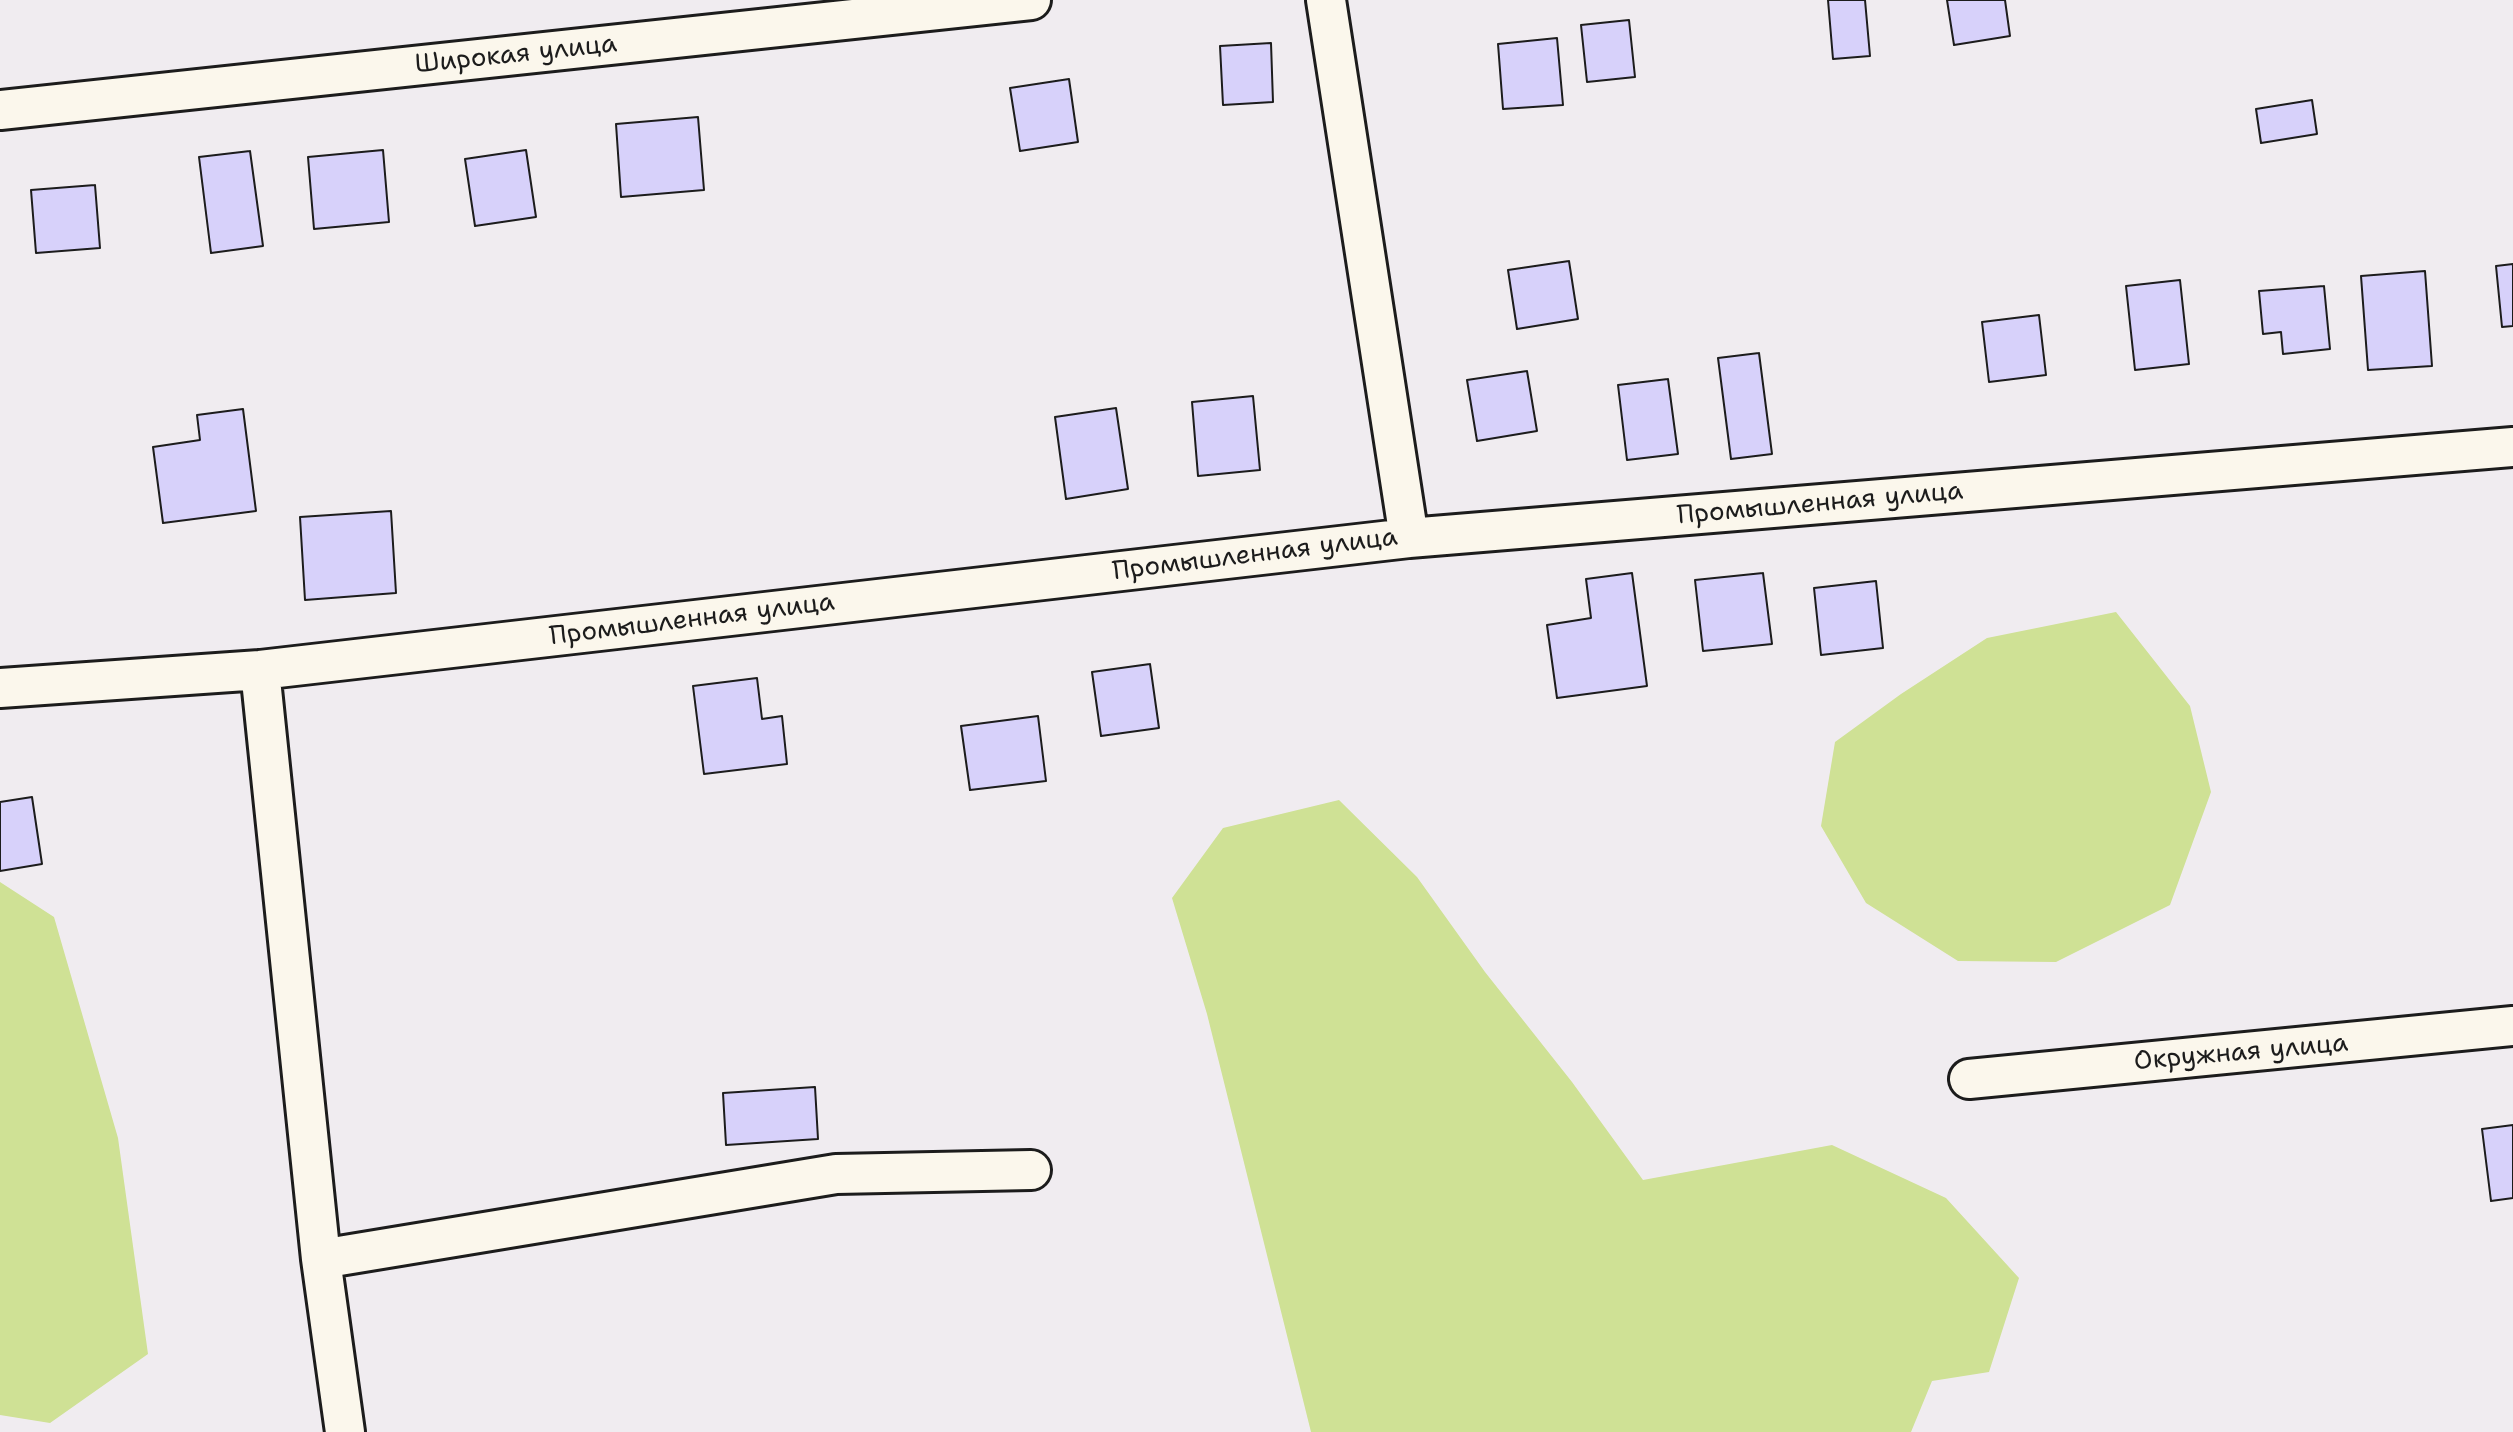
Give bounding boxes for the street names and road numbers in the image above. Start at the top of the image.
street label: Широкая улица [413,29,619,81]
street label: Промышленная улица [1676,476,1964,532]
street label: Промышленная улица [1111,522,1399,588]
street label: Промышленная улица [548,587,836,653]
street label: Окружная улица [2133,1028,2349,1078]

